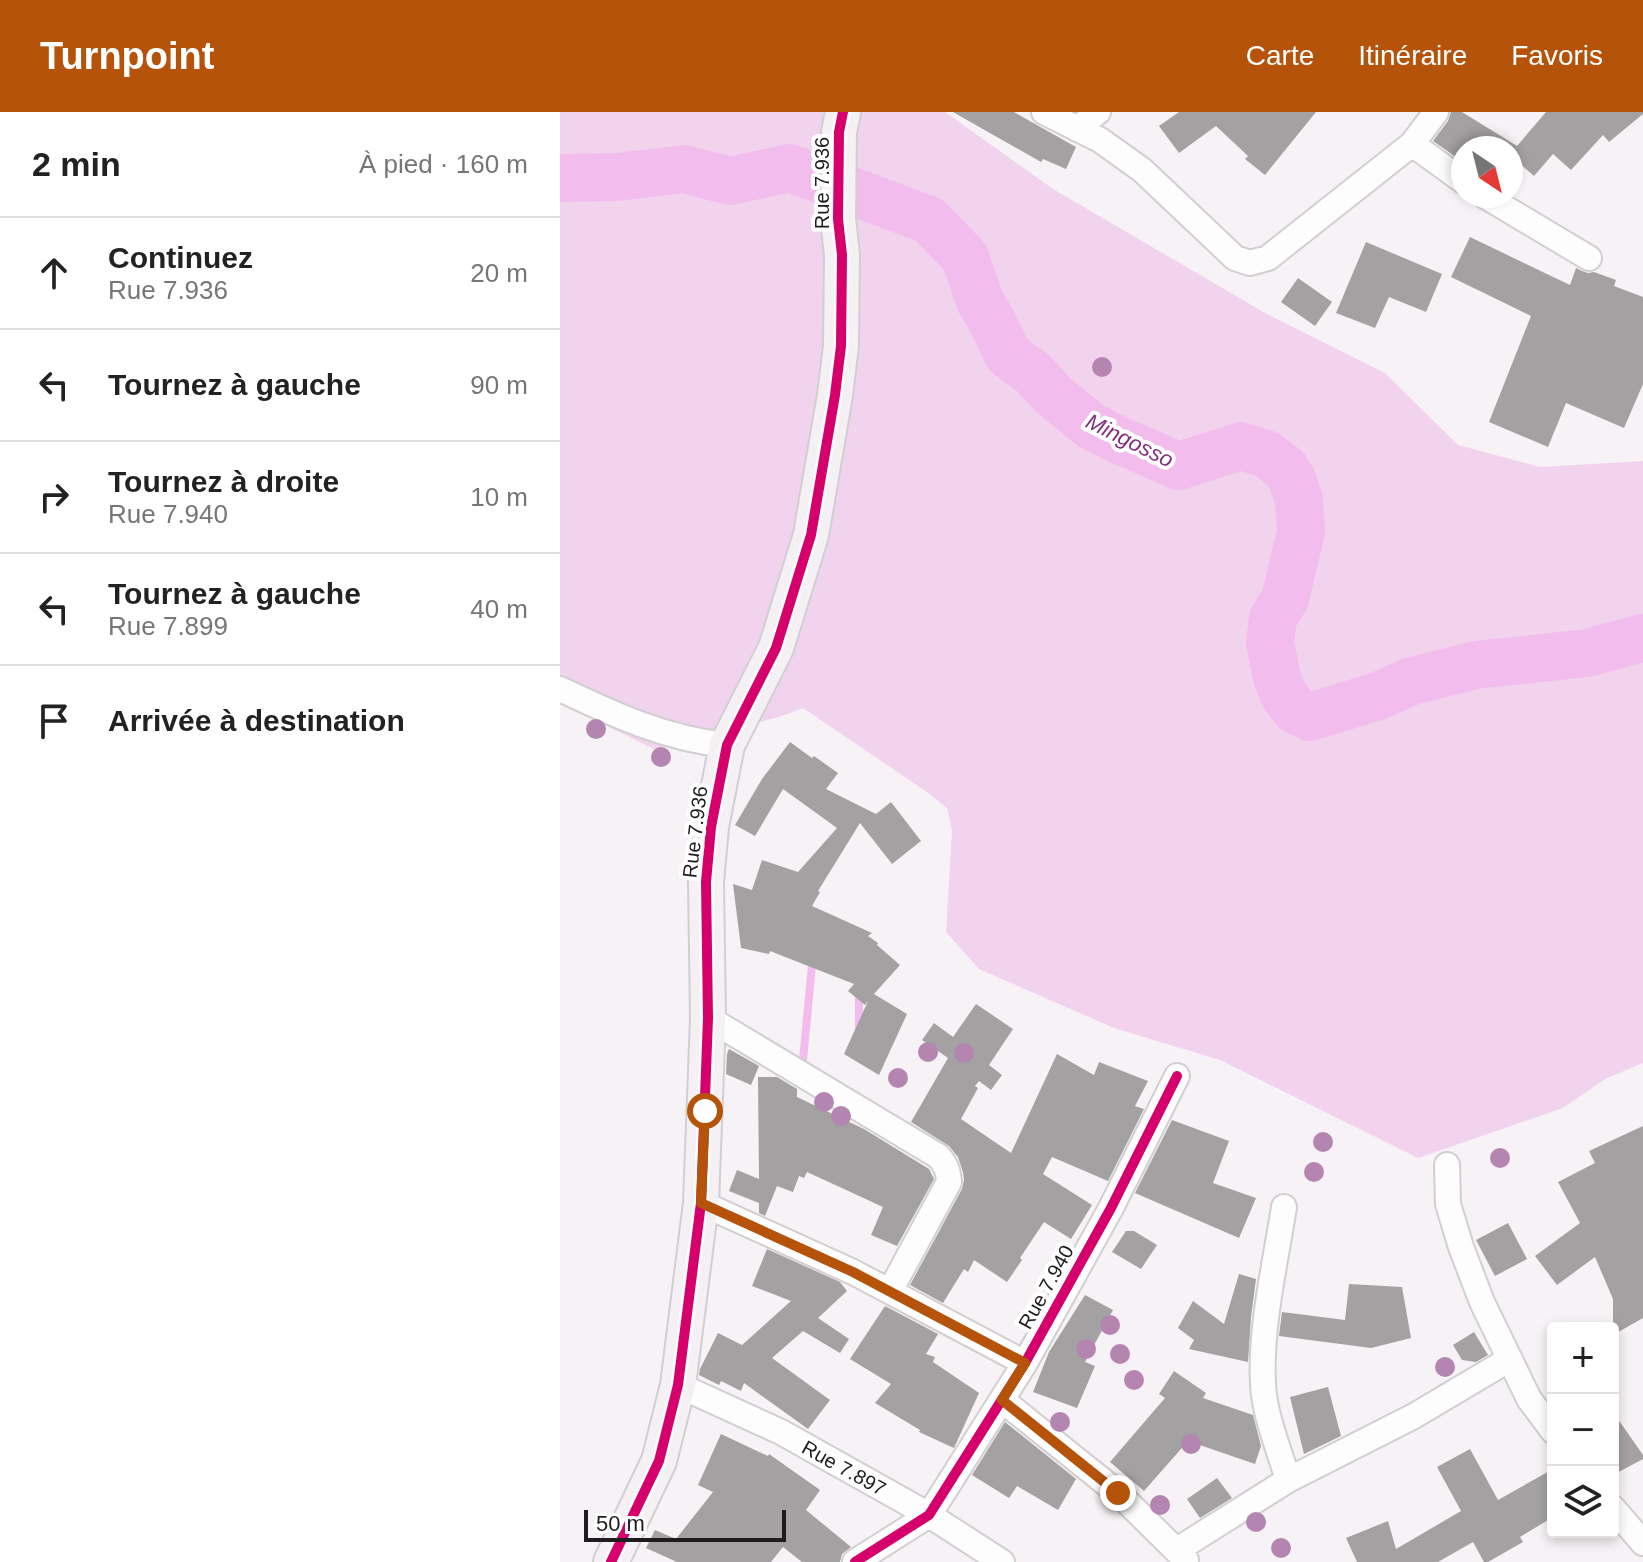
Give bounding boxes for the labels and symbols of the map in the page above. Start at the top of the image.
north arrow [1451,136,1523,208]
street label: Rue 7.936 [811,137,833,229]
water label: Mingosso [1082,409,1178,472]
street label: Rue 7.936 [678,785,712,879]
route start [687,1093,723,1129]
street label: Rue 7.940 [1014,1241,1078,1333]
street label: Rue 7.897 [798,1436,890,1500]
route end [1100,1475,1136,1511]
scale bar [584,1506,786,1542]

